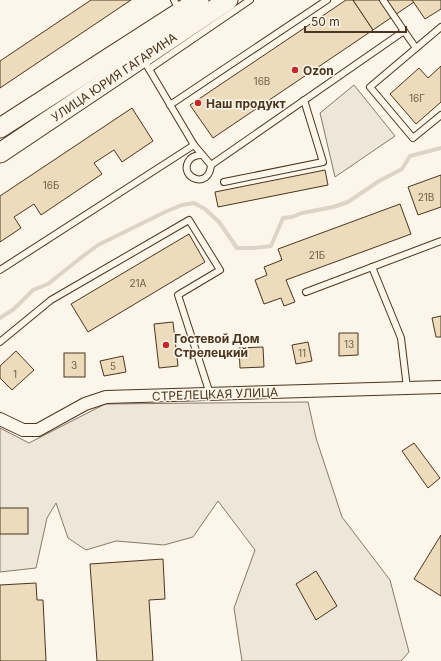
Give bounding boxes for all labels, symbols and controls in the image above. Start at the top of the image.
scale bar [305,8,406,34]
text: 50 m [311,14,340,29]
street label: УЛИЦА ЮРИЯ ГАГАРИНА [48,29,180,125]
place label: Ozon [303,63,334,78]
marker: Ozon [290,65,300,75]
house number: 16В [254,75,270,87]
house number: 16Г [409,92,425,104]
place label: Наш продукт [206,96,286,111]
marker: Наш продукт [193,98,203,108]
house number: 16Б [43,179,59,191]
house number: 21В [418,191,434,203]
house number: 21Б [309,249,325,261]
house number: 21А [129,277,147,289]
place label: Гостевой Дом Стрелецкий [174,331,260,360]
house number: 13 [344,338,354,350]
marker: Гостевой Дом Стрелецкий [161,340,171,350]
house number: 11 [298,347,306,359]
house number: 3 [71,359,77,371]
house number: 5 [110,360,116,372]
house number: 1 [13,368,17,380]
street label: СТРЕЛЕЦКАЯ УЛИЦА [152,384,278,404]

